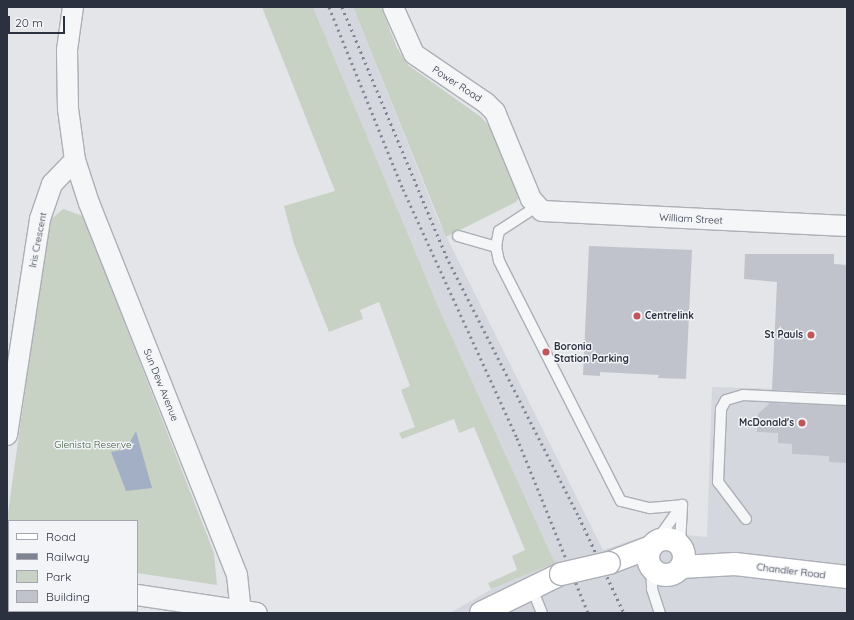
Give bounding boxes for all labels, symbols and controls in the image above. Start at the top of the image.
scale bar [10,8,67,34]
text: 20 m [15,15,43,30]
street label: Power Road [430,64,484,104]
street label: Iris Crescent [27,211,49,269]
street label: William Street [659,211,723,227]
place label: Centrelink [645,310,694,322]
marker: Centrelink [632,311,642,321]
place label: St Pauls [765,329,803,341]
marker: St Pauls [806,330,816,340]
place label: Boronia Station Parking [554,340,629,364]
street label: Sun Dew Avenue [141,347,181,423]
marker: Boronia Station Parking [541,347,551,357]
place label: McDonald's [739,417,794,429]
marker: McDonald's [797,418,807,428]
park label: Glenista Reserve [54,439,132,451]
legend [8,520,138,612]
text: Road [46,529,76,544]
text: Railway [46,549,90,564]
street label: Chandler Road [756,561,826,581]
text: Park [46,569,71,584]
text: Building [46,589,90,604]

